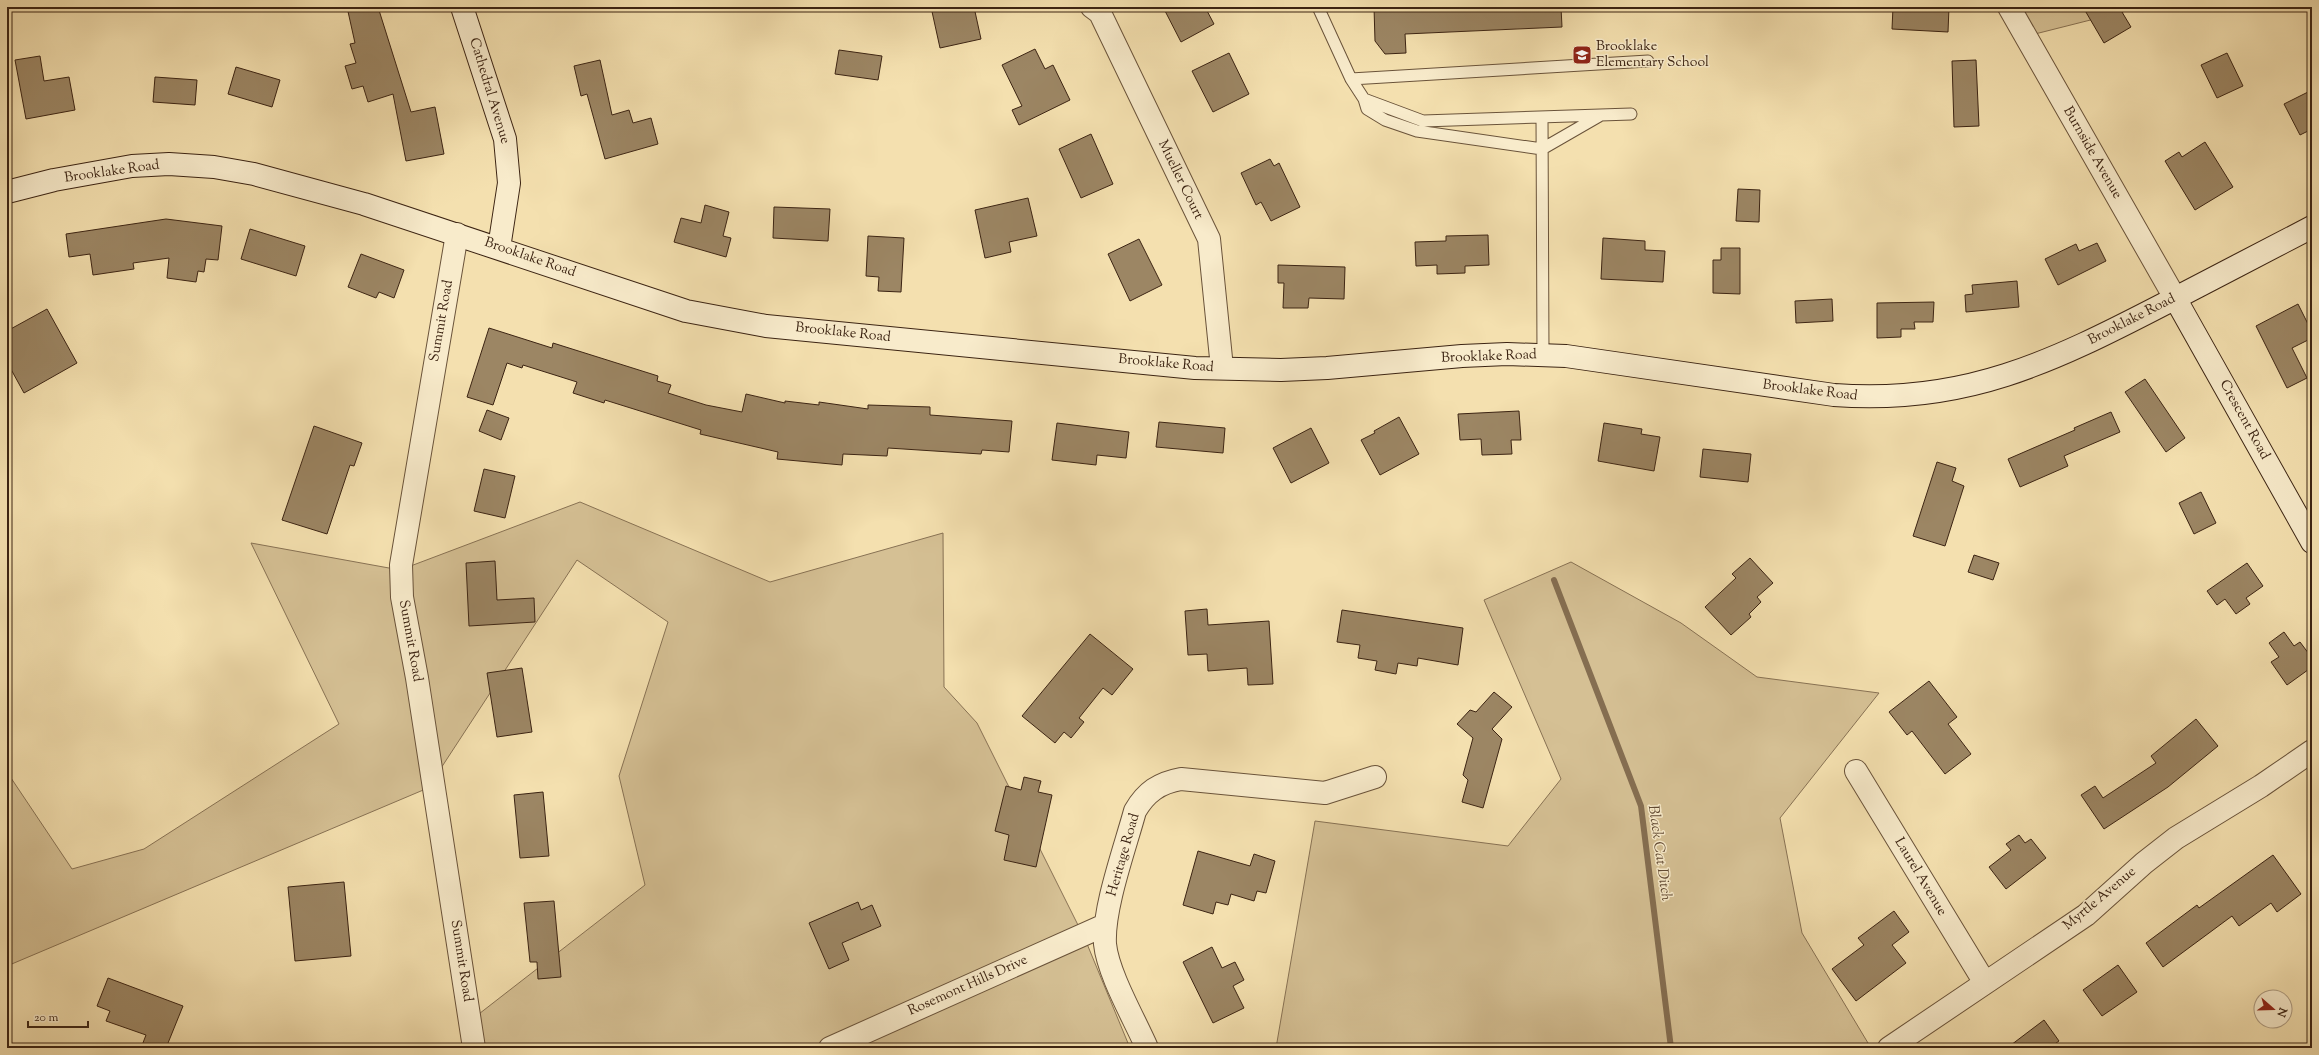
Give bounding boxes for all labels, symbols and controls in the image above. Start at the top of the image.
street label: Cathedral Avenue [463,36,515,146]
place label: Brooklake Elementary School [1596,37,1709,73]
school or university icon: Brooklake Elementary School [1571,44,1593,66]
street label: Burnside Avenue [2057,103,2127,203]
street label: Mueller Court [1152,137,1208,223]
street label: Brooklake Road [63,155,161,189]
street label: Brooklake Road [482,233,579,283]
street label: Summit Road [425,278,459,363]
street label: Brooklake Road [2085,289,2179,351]
street label: Brooklake Road [794,318,892,348]
street label: Brooklake Road [1441,345,1537,369]
street label: Brooklake Road [1117,350,1215,378]
street label: Brooklake Road [1761,375,1859,407]
street label: Crescent Road [2214,376,2274,464]
street label: Summit Road [393,599,427,684]
water label: Black Cat Ditch [1642,804,1676,903]
street label: Heritage Road [1103,811,1145,899]
street label: Laurel Avenue [1889,834,1951,920]
street label: Myrtle Avenue [2059,863,2141,935]
street label: Summit Road [445,919,477,1003]
street label: Rosemont Hills Drive [905,951,1031,1021]
north arrow [2253,989,2293,1029]
scale bar [28,1003,88,1029]
text: N [2272,1004,2291,1019]
text: 20 m [34,1009,59,1027]

